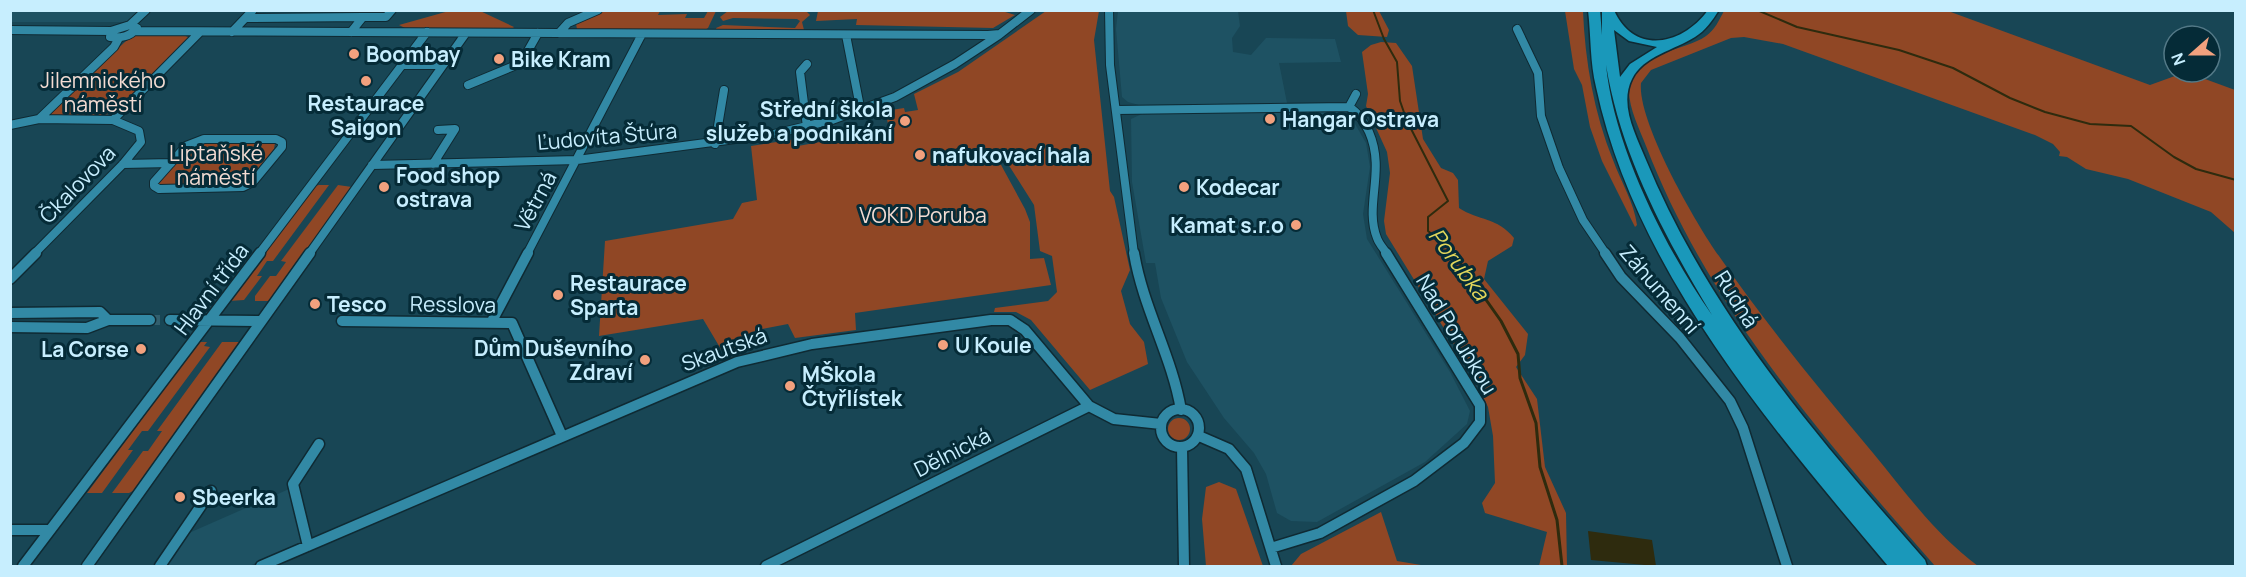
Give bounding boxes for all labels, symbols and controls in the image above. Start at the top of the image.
north arrow [2162,24,2222,84]
place label: Boombay [366,40,460,68]
place label: Bike Kram [511,45,611,73]
marker: Boombay [347,47,361,61]
text: N [2166,50,2190,69]
marker: Bike Kram [492,52,506,66]
park label: Jilemnického náměstí [40,66,166,118]
marker: Restaurace Saigon [359,74,373,88]
place label: Restaurace Saigon [308,89,424,141]
place label: Střední škola služeb a podnikání [706,95,893,147]
place label: Hangar Ostrava [1282,105,1439,133]
marker: Hangar Ostrava [1263,112,1277,126]
marker: Střední škola služeb a podnikání [898,114,912,128]
street label: Ľudovíta Štúra [536,116,678,156]
street label: Čkalovova [33,139,121,229]
park label: Liptaňské náměstí [169,139,263,191]
place label: nafukovací hala [932,141,1090,169]
marker: nafukovací hala [913,148,927,162]
place label: Food shop ostrava [396,161,500,213]
street label: Větrná [508,166,562,236]
place label: Kodecar [1196,173,1280,201]
marker: Food shop ostrava [377,180,391,194]
marker: Kodecar [1177,180,1191,194]
park label: VOKD Poruba [859,201,987,229]
place label: Kamat s.r.o [1170,211,1284,239]
marker: Kamat s.r.o [1289,218,1303,232]
water label: Porubka [1422,222,1497,308]
street label: Hlavní třída [167,238,255,340]
street label: Záhumenní [1614,239,1706,339]
street label: Rudná [1709,265,1765,333]
place label: Restaurace Sparta [570,269,687,321]
street label: Nad Porubkou [1410,269,1504,399]
marker: Restaurace Sparta [551,288,565,302]
street label: Resslova [410,289,496,319]
place label: Tesco [327,290,387,318]
marker: Tesco [308,297,322,311]
street label: Skautská [677,321,771,377]
place label: U Koule [955,331,1032,359]
place label: Dům Duševního Zdraví [474,334,633,386]
place label: La Corse [41,335,129,363]
marker: U Koule [936,338,950,352]
marker: La Corse [134,342,148,356]
marker: Dům Duševního Zdraví [638,353,652,367]
place label: MŠkola Čtyřlístek [802,360,903,412]
marker: MŠkola Čtyřlístek [783,379,797,393]
street label: Dělnická [909,421,995,483]
place label: Sbeerka [192,483,276,511]
marker: Sbeerka [173,490,187,504]

